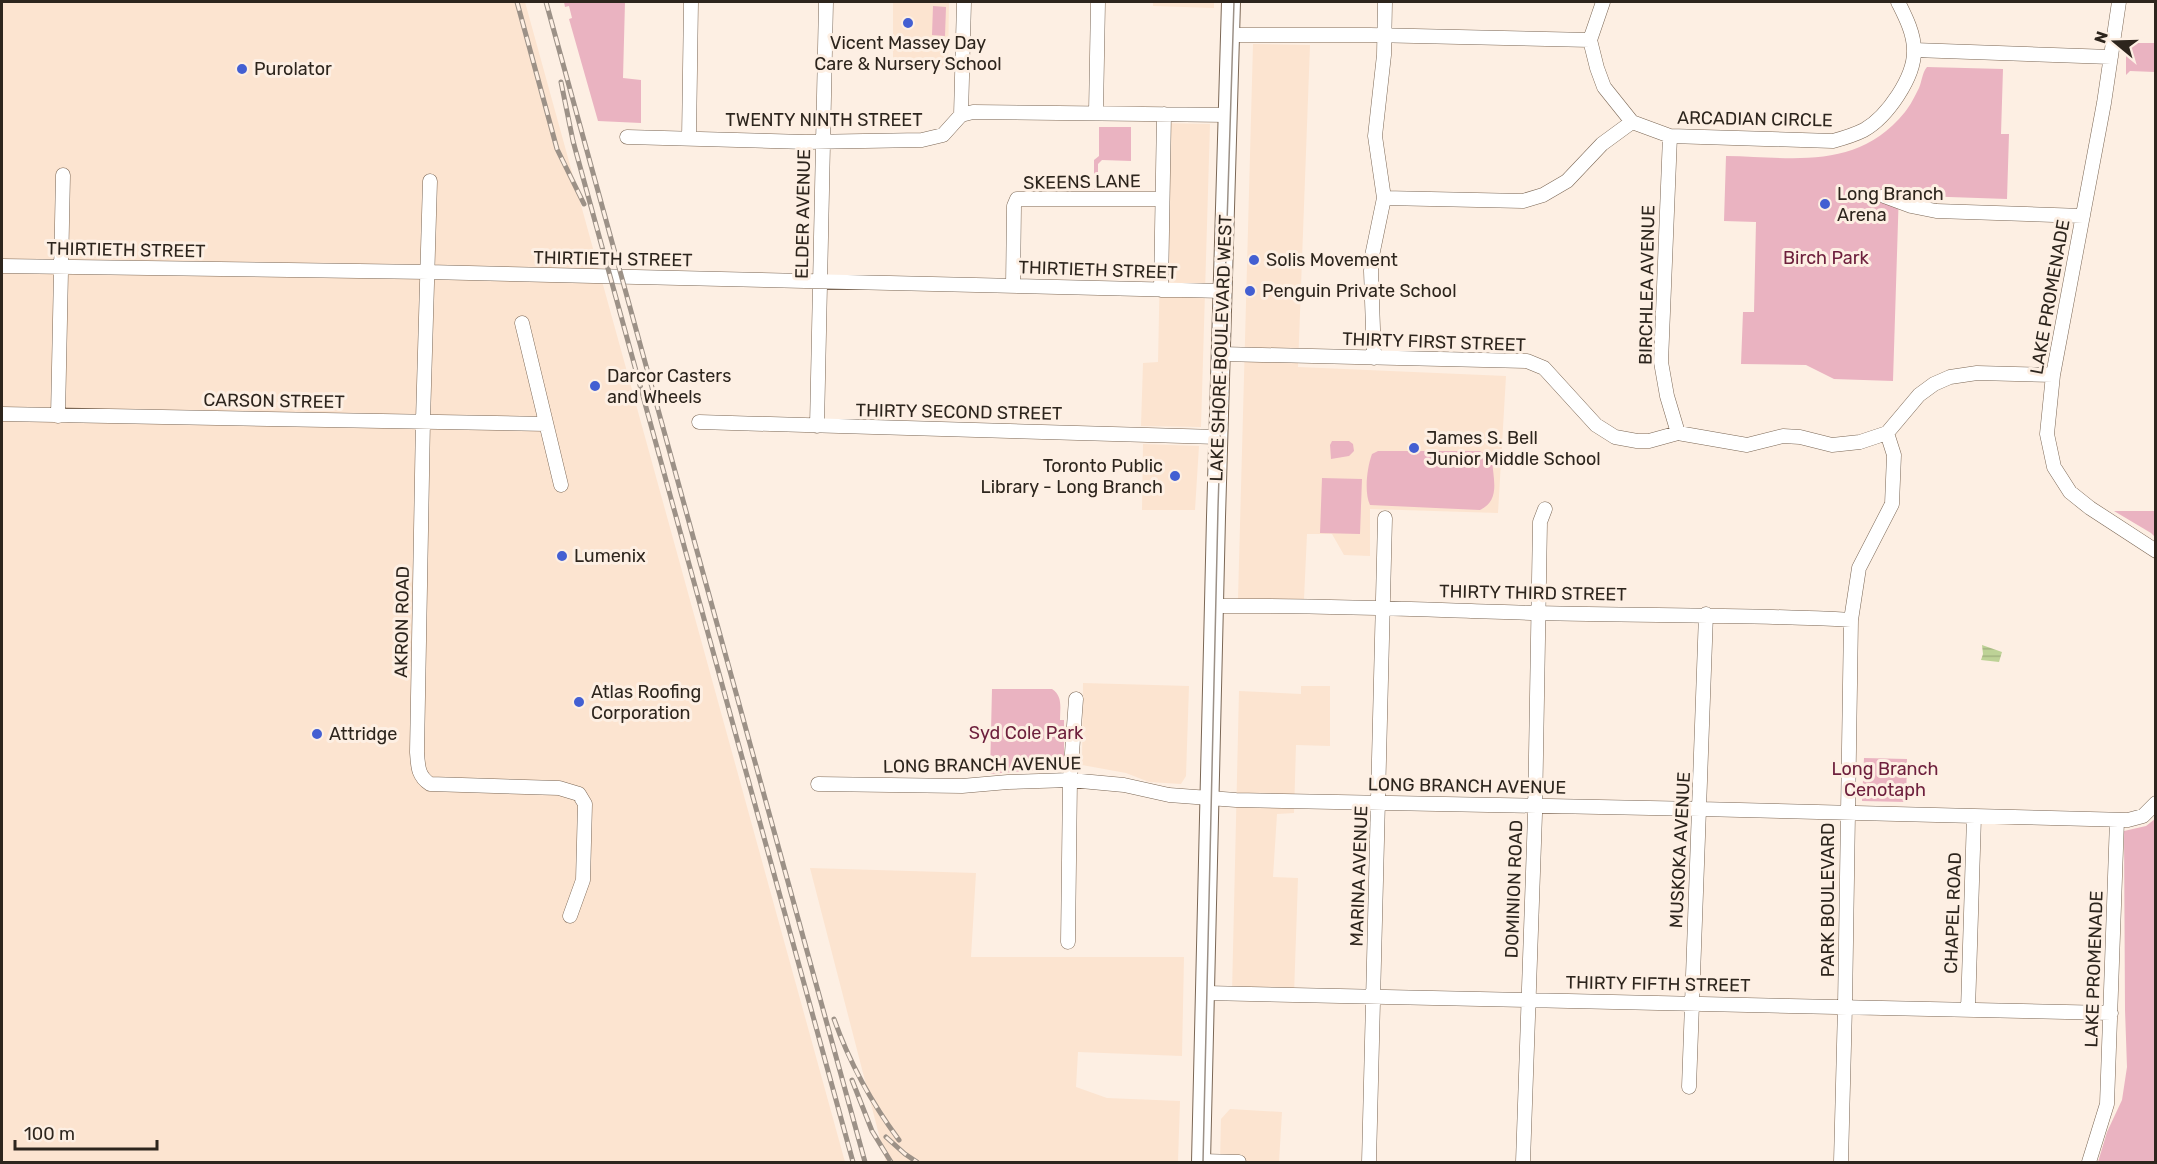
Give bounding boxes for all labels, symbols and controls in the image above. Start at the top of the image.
north arrow [2085,12,2145,72]
marker: Vicent Massey Day Care & Nursery School [901,16,915,30]
text: N [2090,29,2112,46]
place label: Vicent Massey Day Care & Nursery School [814,32,1002,75]
place label: Purolator [254,58,332,80]
marker: Purolator [235,62,249,76]
street label: ARCADIAN CIRCLE [1677,107,1833,131]
street label: TWENTY NINTH STREET [725,109,923,131]
street label: ELDER AVENUE [791,149,815,279]
street label: SKEENS LANE [1023,170,1141,194]
place label: Long Branch Arena [1837,183,1944,226]
marker: Long Branch Arena [1818,197,1832,211]
street label: BIRCHLEA AVENUE [1635,205,1659,365]
street label: LAKE SHORE BOULEVARD WEST [1205,214,1237,482]
street label: LAKE PROMENADE [2026,218,2074,376]
street label: THIRTIETH STREET [46,238,206,262]
street label: THIRTIETH STREET [533,247,693,271]
park label: Birch Park [1783,247,1870,269]
place label: Solis Movement [1266,249,1398,271]
marker: Solis Movement [1247,253,1261,267]
street label: THIRTIETH STREET [1018,256,1178,284]
place label: Penguin Private School [1262,280,1457,302]
marker: Penguin Private School [1243,284,1257,298]
street label: THIRTY FIRST STREET [1342,328,1526,356]
place label: Darcor Casters and Wheels [607,365,731,408]
marker: Darcor Casters and Wheels [588,379,602,393]
street label: CARSON STREET [203,389,345,413]
street label: THIRTY SECOND STREET [855,399,1063,425]
place label: James S. Bell Junior Middle School [1426,427,1601,470]
marker: James S. Bell Junior Middle School [1407,441,1421,455]
place label: Toronto Public Library - Long Branch [981,455,1163,498]
marker: Toronto Public Library - Long Branch [1168,469,1182,483]
place label: Lumenix [574,545,646,567]
marker: Lumenix [555,549,569,563]
street label: AKRON ROAD [390,566,414,678]
street label: THIRTY THIRD STREET [1439,580,1627,606]
place label: Atlas Roofing Corporation [591,681,701,724]
marker: Atlas Roofing Corporation [572,695,586,709]
park label: Syd Cole Park [969,722,1084,744]
place label: Attridge [329,723,397,745]
marker: Attridge [310,727,324,741]
street label: LONG BRANCH AVENUE [883,752,1081,778]
park label: Long Branch Cenotaph [1832,758,1938,801]
street label: MUSKOKA AVENUE [1665,771,1695,929]
street label: LONG BRANCH AVENUE [1368,773,1566,799]
street label: MARINA AVENUE [1346,805,1372,947]
street label: DOMINION ROAD [1501,819,1527,959]
street label: PARK BOULEVARD [1817,823,1839,977]
street label: CHAPEL ROAD [1940,852,1966,974]
street label: LAKE PROMENADE [2080,890,2108,1048]
street label: THIRTY FIFTH STREET [1565,971,1751,997]
scale bar [15,1113,158,1151]
text: 100 m [24,1123,75,1145]

